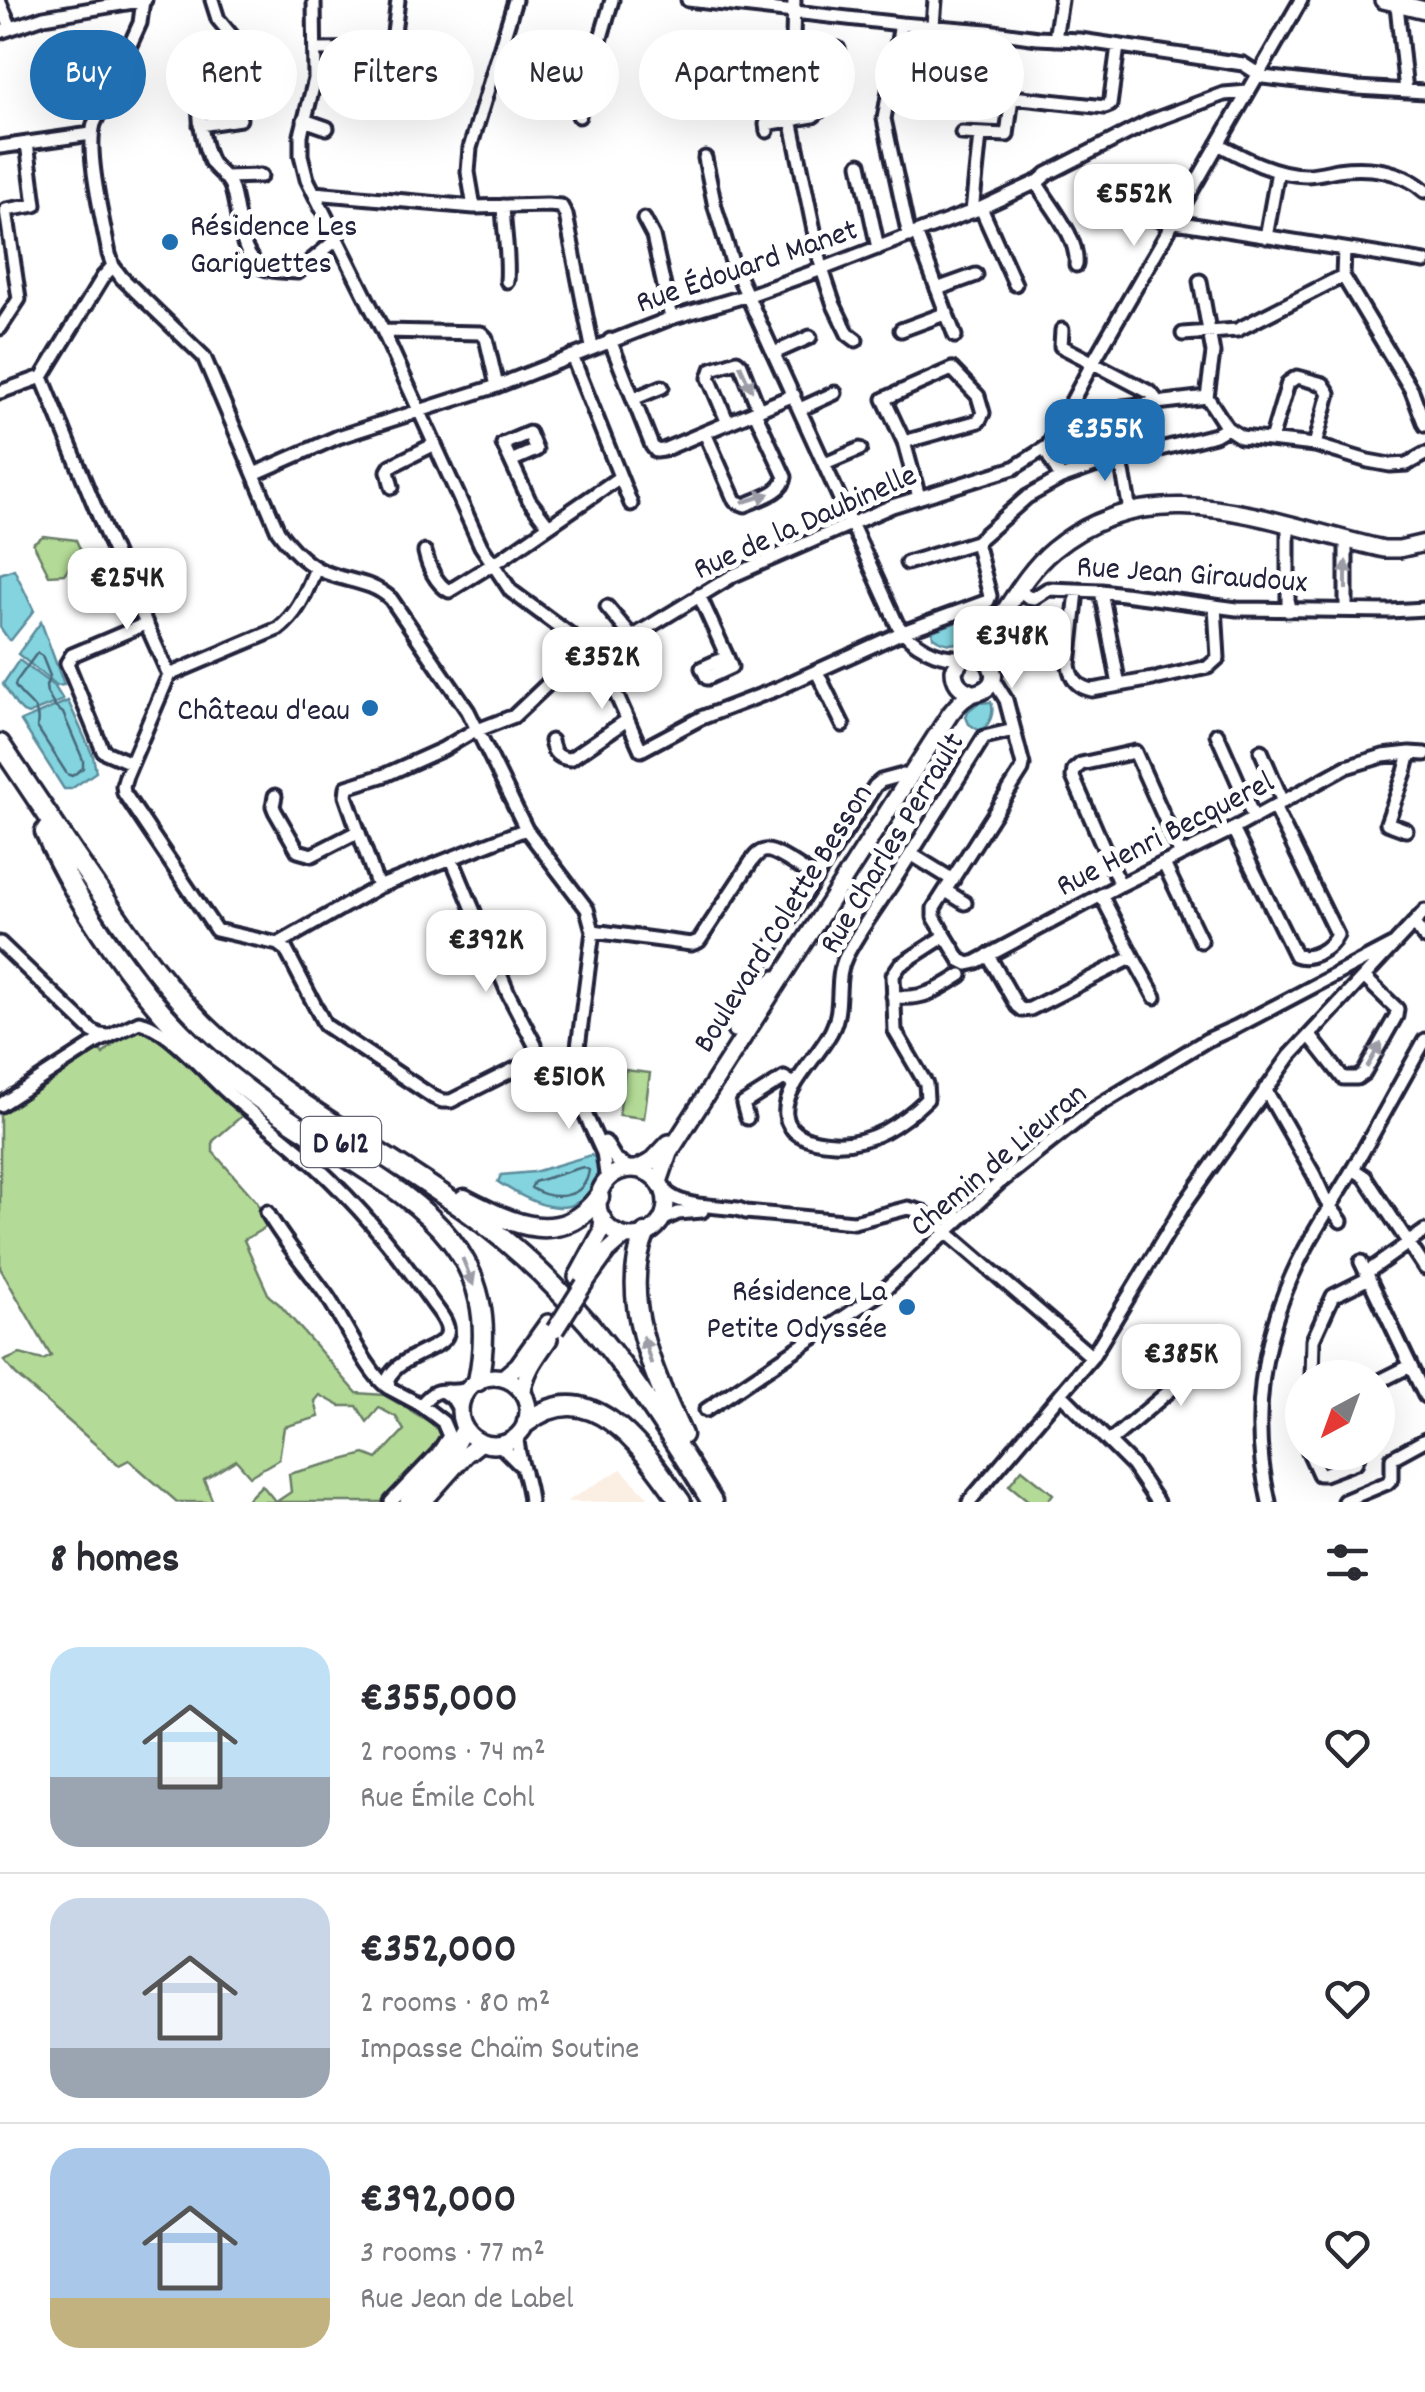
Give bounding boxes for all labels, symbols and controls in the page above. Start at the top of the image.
chip: Buy [30,30,146,120]
chip: Rent [166,30,297,120]
chip: Filters [317,30,474,120]
chip: New [494,30,619,120]
chip: Apartment [639,30,855,120]
chip: House [875,30,1024,120]
pin: €552K [1064,164,1204,249]
text: €552K [1096,173,1172,219]
place label: Résidence Les Gariguettes [190,206,358,289]
street label: Rue Édouard Manet [630,209,865,328]
marker: Résidence Les Gariguettes [159,231,181,253]
one-way arrow [737,364,754,393]
pin: €355K [1035,399,1175,484]
text: €355K [1067,408,1143,454]
street label: Rue de la Daubinelle [687,455,925,594]
one-way arrow [741,489,771,504]
street label: Rue Jean Giraudoux [1075,546,1309,608]
pin: €254K [57,548,197,633]
text: €254K [90,557,164,603]
one-way arrow [1338,558,1354,590]
pin: €348K [942,606,1082,691]
text: €348K [976,615,1048,661]
pin: €352K [532,627,672,712]
text: €352K [564,636,640,682]
place label: Château d'eau [177,690,350,736]
marker: Château d'eau [359,697,381,719]
street label: Rue Charles Perrault [810,725,979,964]
street label: Rue Henri Becquerel [1049,762,1283,911]
street label: Boulevard Colette Besson [684,776,887,1063]
pin: €392K [416,910,556,995]
text: €392K [448,919,524,965]
one-way arrow [1365,1041,1383,1069]
pin: €510K [499,1047,639,1132]
text: €510K [533,1056,605,1102]
street label: Chemin de Lieuran [901,1074,1099,1250]
road number: D 612 [301,1117,381,1167]
one-way arrow [461,1257,477,1287]
place label: Résidence La Petite Odyssée [706,1271,888,1354]
marker: Résidence La Petite Odyssée [896,1296,918,1318]
pin: €385K [1111,1324,1251,1409]
text: €385K [1144,1333,1218,1379]
one-way arrow [639,1335,654,1365]
north arrow [1285,1360,1395,1470]
map controls [1285,1360,1395,1470]
text: 8 homes [50,1532,179,1592]
icon: filters [1320,1535,1375,1590]
text: €355,000 [360,1671,518,1731]
icon: home [130,1687,250,1807]
icon: heart [1320,1720,1375,1775]
text: 2 rooms · 74 m² [360,1731,546,1777]
text: Rue Émile Cohl [360,1777,535,1823]
text: €352,000 [360,1922,517,1982]
icon: home [130,1938,250,2058]
icon: heart [1320,1971,1375,2026]
text: 2 rooms · 80 m² [360,1982,550,2028]
text: Impasse Chaïm Soutine [360,2028,639,2074]
text: €392,000 [360,2172,516,2232]
icon: home [130,2188,250,2308]
icon: heart [1320,2221,1375,2276]
text: 3 rooms · 77 m² [360,2232,545,2278]
text: Rue Jean de Label [360,2278,574,2324]

